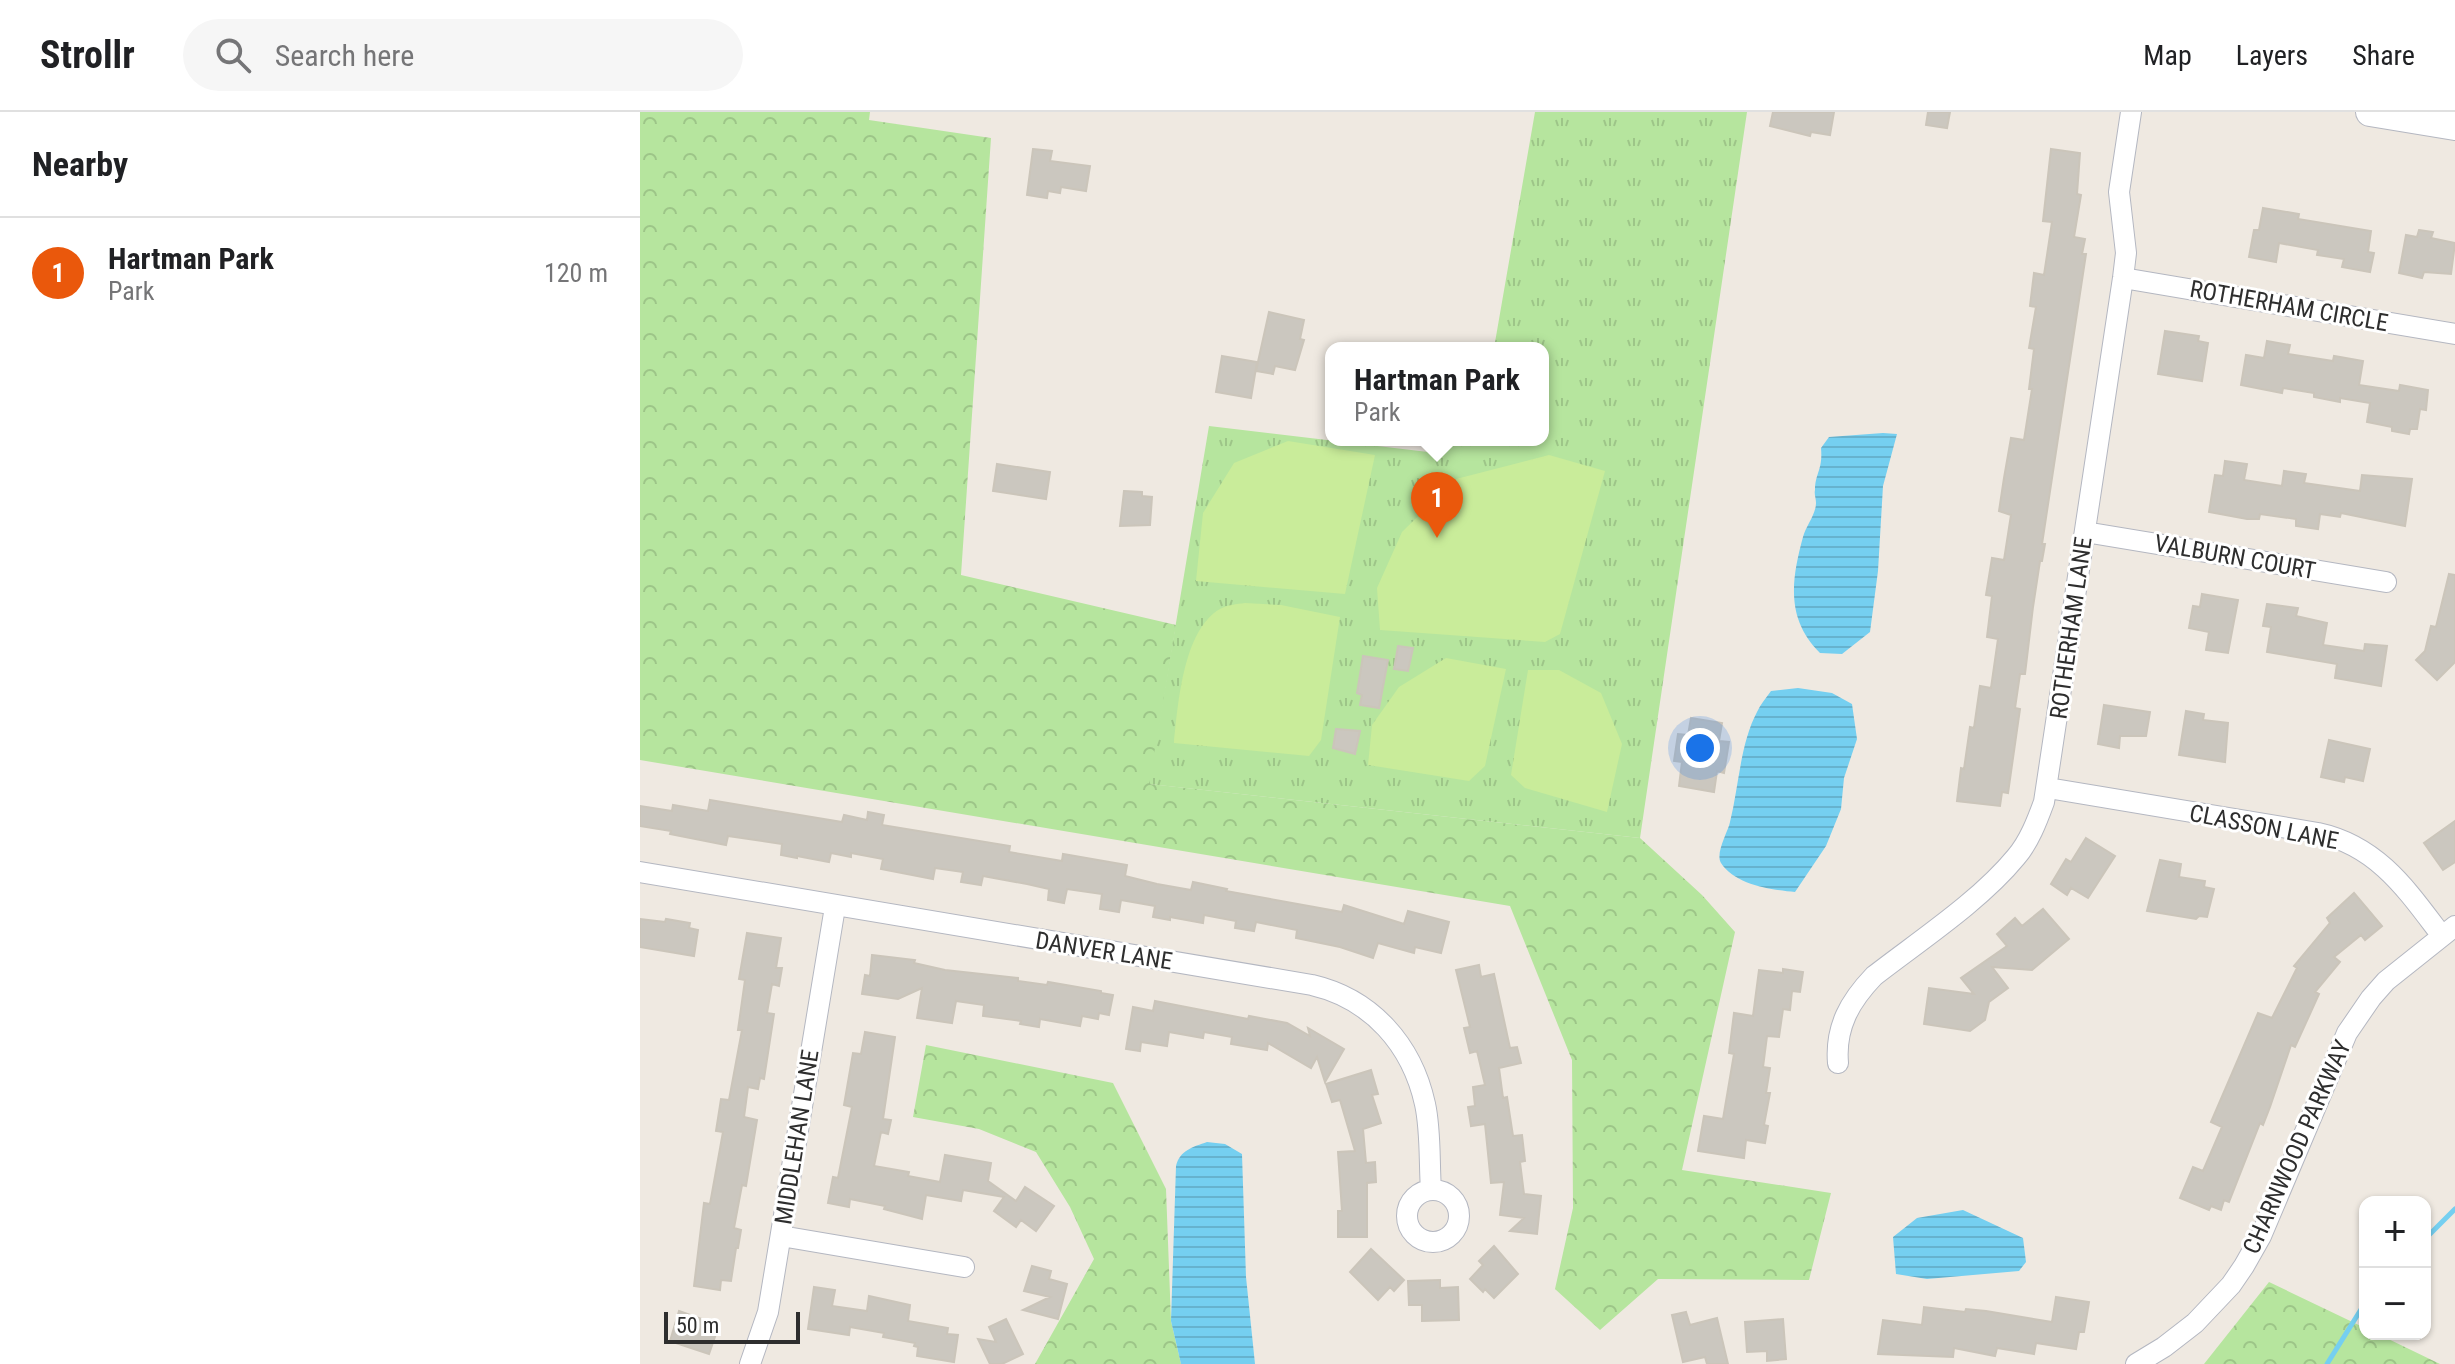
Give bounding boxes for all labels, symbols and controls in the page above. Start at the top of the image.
search box [183,19,743,91]
text: Strollr [40,33,135,77]
icon: search [211,33,255,77]
text: Search here [275,38,414,73]
text: Map [2143,39,2192,72]
text: Layers [2236,39,2308,72]
text: Share [2352,39,2415,72]
text: Nearby [32,144,128,184]
text: Hartman Park [108,241,274,276]
text: 1 [51,258,65,288]
text: 120 m [544,258,608,288]
street label: ROTHERHAM CIRCLE [2188,275,2390,337]
text: Park [108,276,154,306]
popup [1325,342,1549,446]
text: Hartman Park [1354,362,1520,397]
text: Park [1354,397,1400,427]
pin: 1 [1411,472,1463,538]
street label: VALBURN COURT [2152,529,2318,585]
street label: ROTHERHAM LANE [2044,535,2098,721]
your location [1680,728,1720,768]
street label: CLASSON LANE [2187,799,2341,855]
street label: DANVER LANE [1034,926,1174,976]
street label: CHARNWOOD PARKWAY [2237,1035,2357,1258]
street label: MIDDLEHAN LANE [769,1048,825,1226]
map controls [2359,1196,2431,1340]
button: + [2359,1196,2431,1268]
button: − [2359,1268,2431,1340]
scale bar [664,1308,800,1344]
text: 50 m [676,1313,719,1338]

